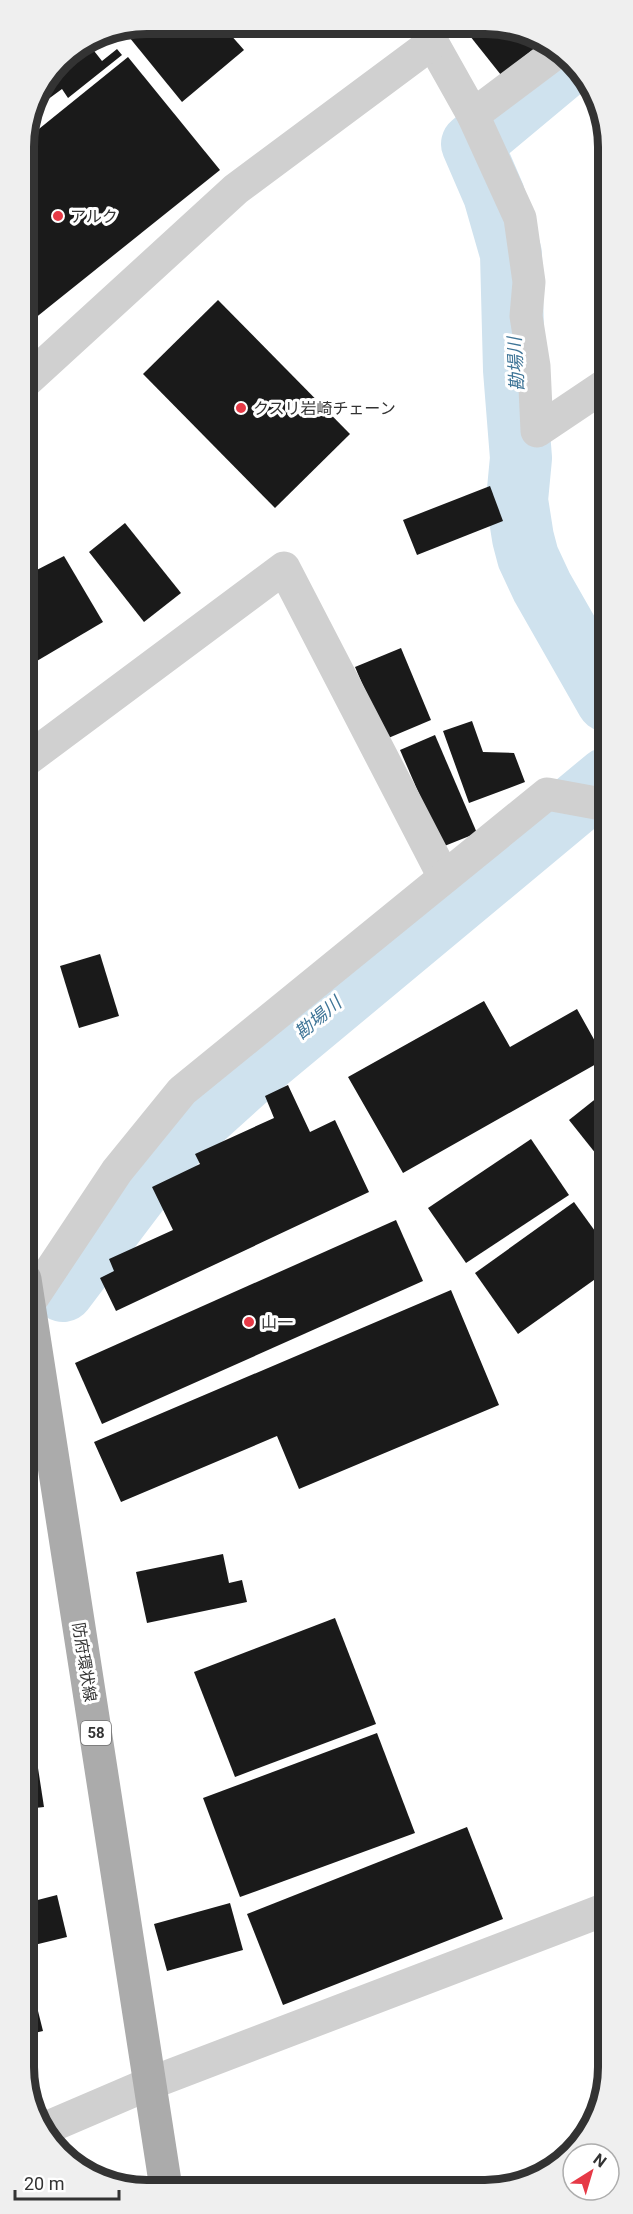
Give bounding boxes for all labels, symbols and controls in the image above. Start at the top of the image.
place label: アルク [70,207,118,226]
marker: アルク [51,209,65,223]
water label: 勘場川 [503,335,527,392]
place label: クスリ岩崎チェーン [253,399,396,418]
marker: クスリ岩崎チェーン [234,401,248,415]
water label: 勘場川 [290,991,347,1043]
place label: 山一 [261,1313,293,1332]
marker: 山一 [242,1315,256,1329]
street label: 防府環状線 [69,1621,100,1703]
road number: 58 [81,1721,111,1745]
north arrow [561,2142,621,2202]
text: N [589,2149,610,2171]
scale bar [15,2163,118,2201]
text: 20 m [24,2173,64,2194]

